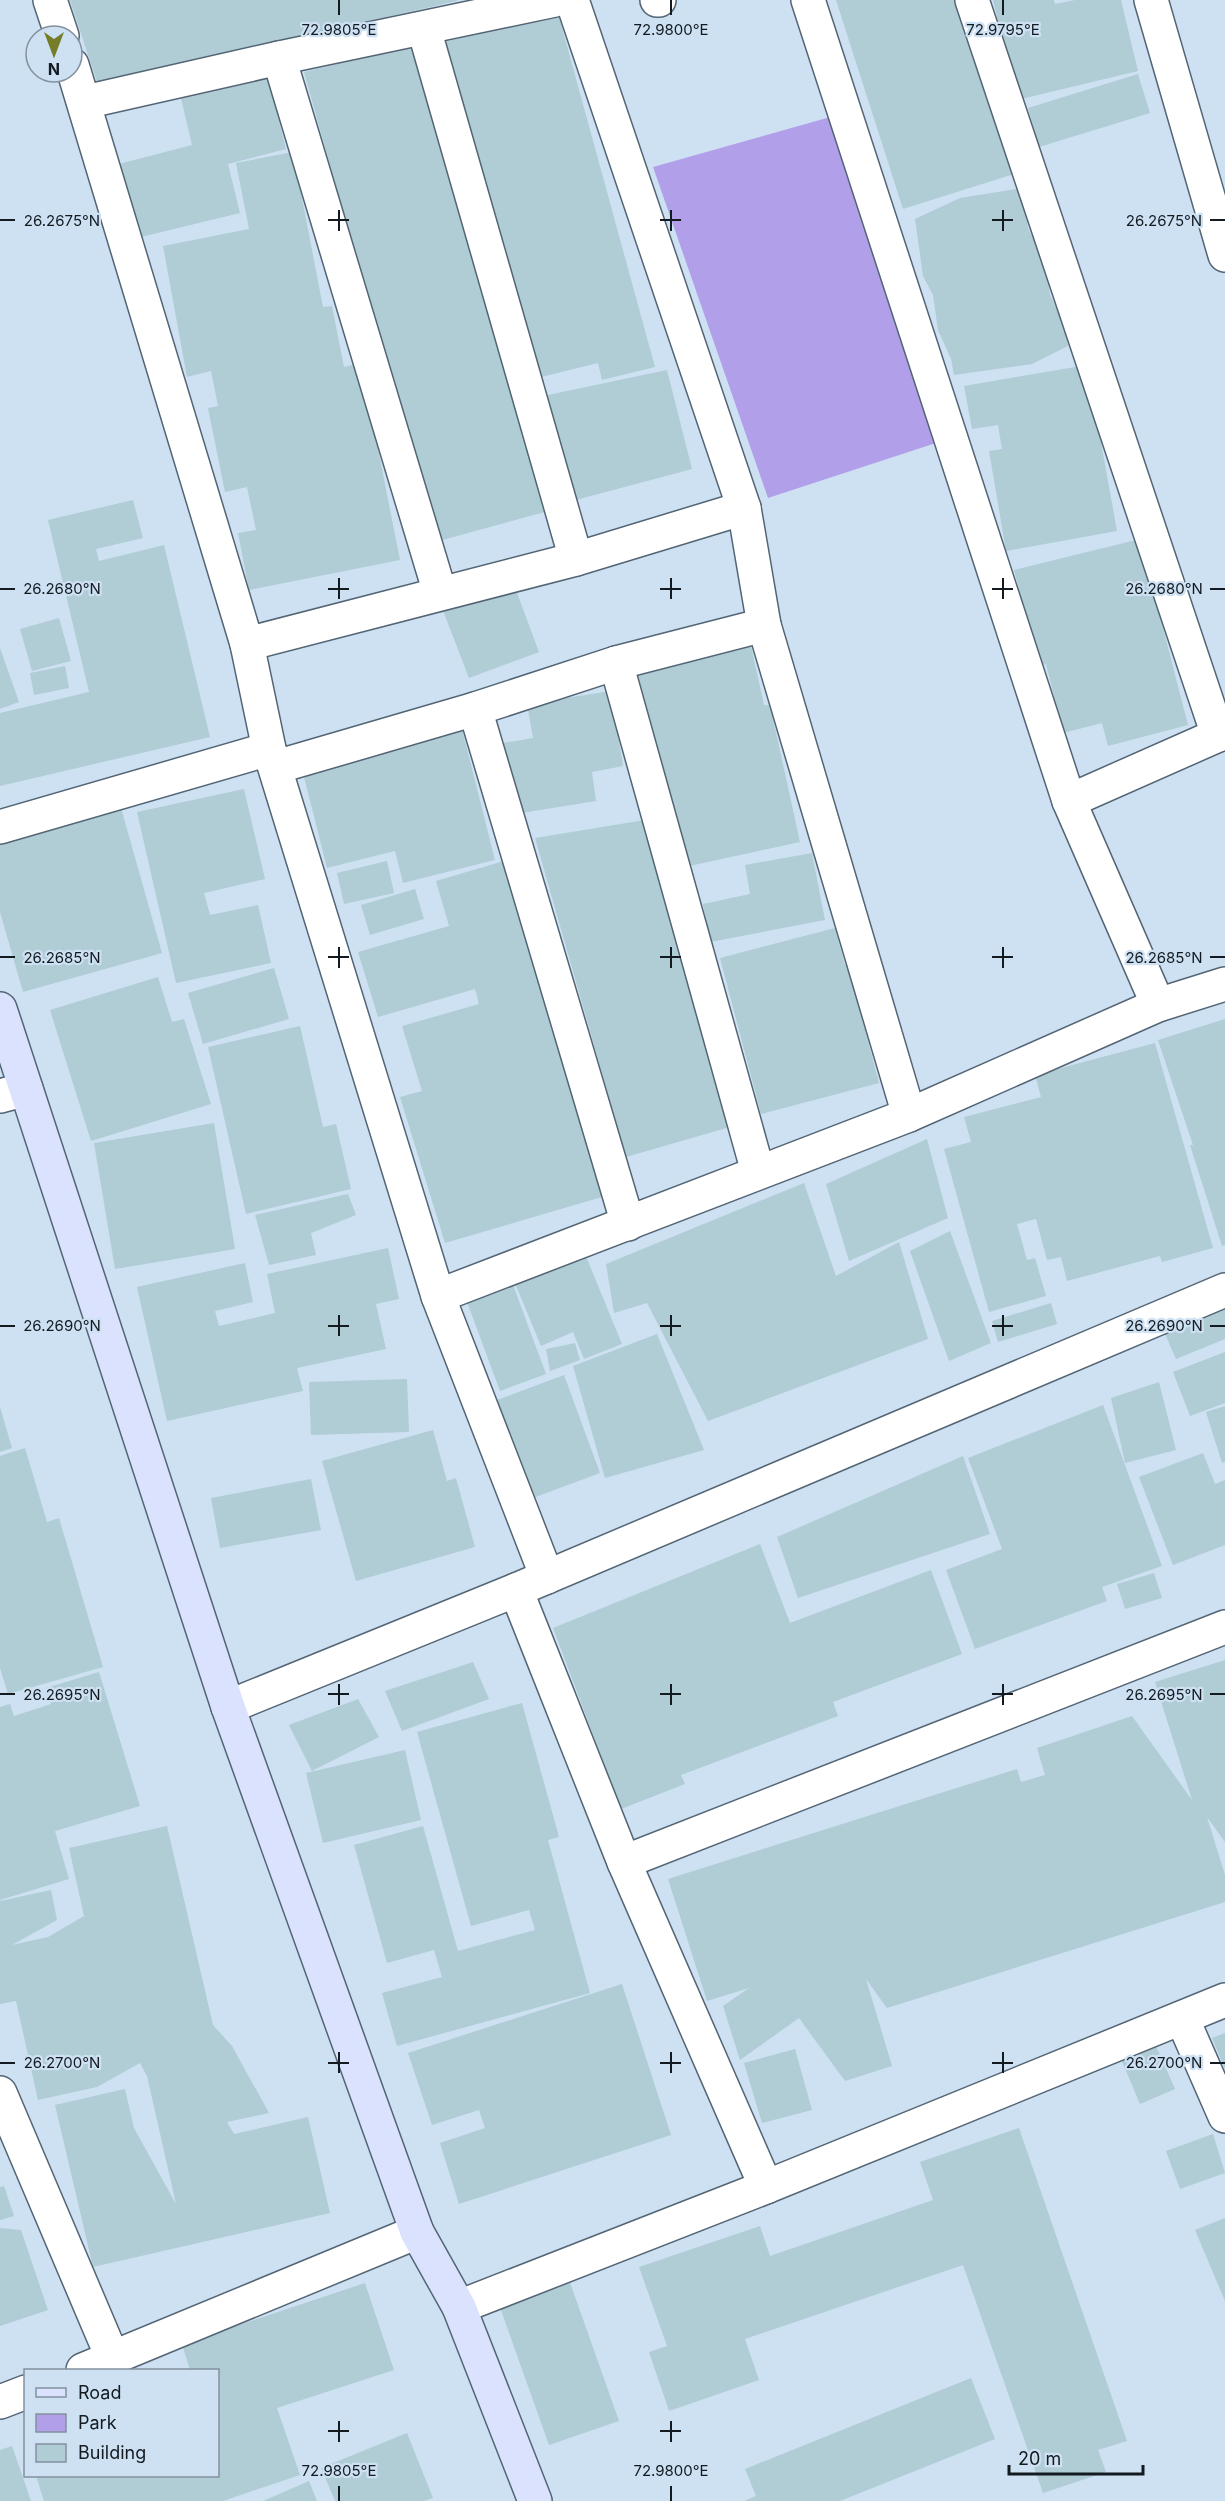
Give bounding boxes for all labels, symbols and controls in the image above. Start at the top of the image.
text: 72.9805°E [302,20,376,39]
text: 72.9800°E [633,20,709,39]
text: 72.9795°E [966,20,1040,39]
north arrow [24,24,84,84]
text: N [48,59,60,79]
text: 26.2675°N [24,211,100,230]
text: 26.2675°N [1126,211,1202,230]
text: 26.2680°N [23,579,101,598]
text: 26.2680°N [1125,579,1203,598]
text: 26.2685°N [23,948,101,967]
text: 26.2685°N [1125,948,1203,967]
text: 26.2690°N [23,1316,101,1335]
text: 26.2690°N [1125,1316,1203,1335]
text: 26.2695°N [23,1685,101,1704]
text: 26.2695°N [1125,1685,1203,1704]
text: 26.2700°N [24,2053,100,2072]
text: 26.2700°N [1126,2053,1202,2072]
legend [24,2369,219,2477]
text: Road [78,2382,121,2403]
text: Park [78,2412,117,2433]
scale bar [1009,2438,1142,2476]
text: Building [78,2442,146,2463]
text: 20 m [1018,2448,1061,2469]
text: 72.9805°E [302,2461,376,2480]
text: 72.9800°E [633,2461,709,2480]

